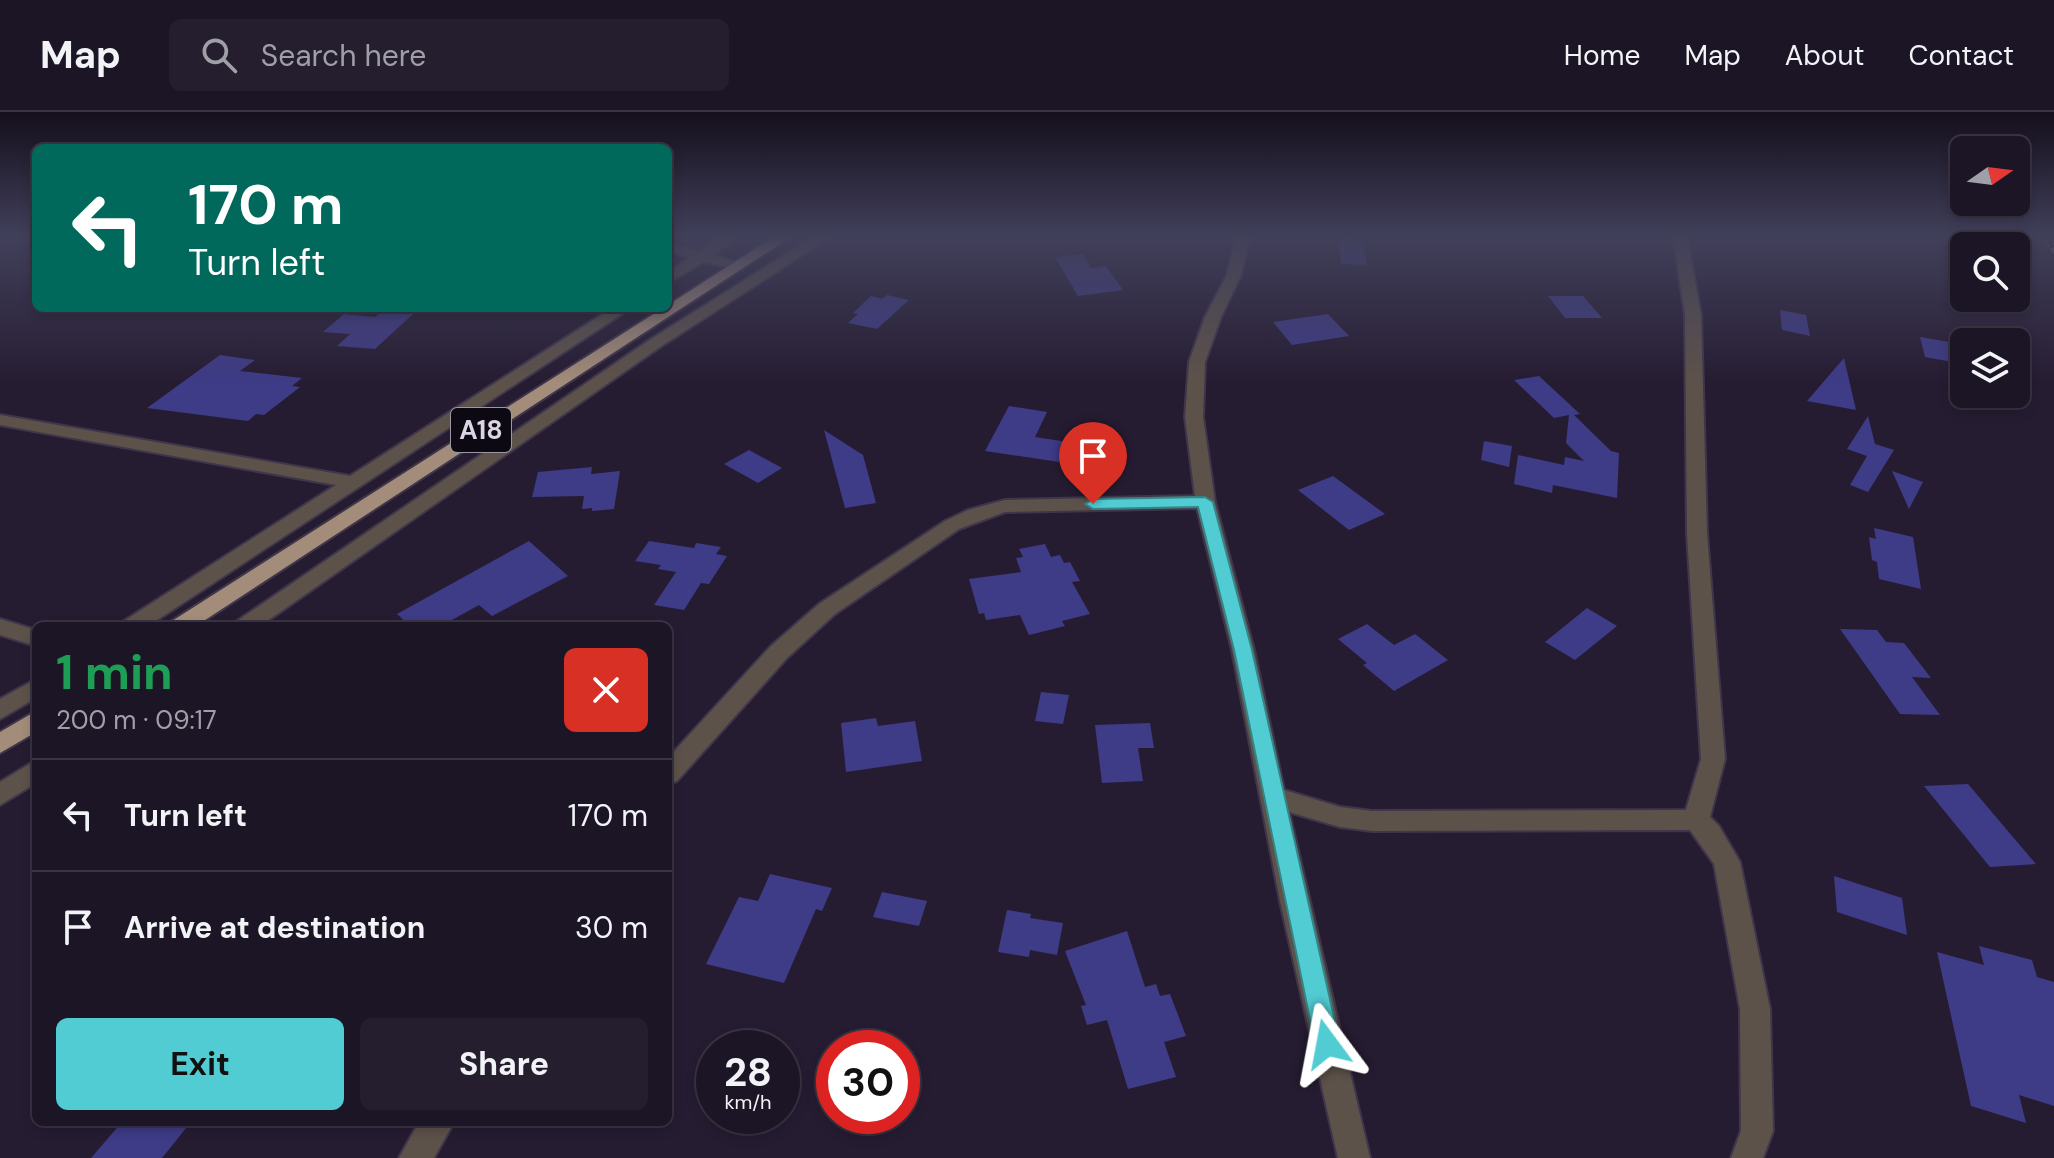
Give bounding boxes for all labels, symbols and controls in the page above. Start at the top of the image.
search box [169,19,729,91]
text: Map [40,30,121,80]
icon: search [197,33,241,77]
text: Search here [261,36,426,75]
text: Home [1564,37,1640,74]
text: Map [1684,37,1741,74]
text: About [1785,37,1864,74]
text: Contact [1908,37,2014,74]
north arrow [1950,136,2030,216]
map controls [1950,136,2030,408]
text: 170 m [188,168,343,241]
icon: left [56,176,160,280]
button: search [1950,232,2030,312]
text: Turn left [188,239,325,286]
button: layers [1950,328,2030,408]
road number: A18 [451,408,511,452]
pin [1059,422,1127,504]
icon: arrive [1071,434,1115,478]
text: 1 min [56,641,173,704]
button: close [564,648,648,732]
text: 200 m · 09:17 [56,703,217,737]
icon: left [56,793,100,837]
text: Turn left [124,796,247,835]
text: 170 m [568,796,648,835]
icon: arrive [56,905,100,949]
text: Arrive at destination [124,908,425,947]
text: 30 m [575,908,648,947]
position arrow [1285,1002,1369,1086]
button: Exit [56,1018,344,1110]
button: Share [360,1018,648,1110]
speed limit sign: 30 [816,1030,920,1134]
text: 28 [724,1046,772,1098]
text: km/h [724,1089,772,1115]

